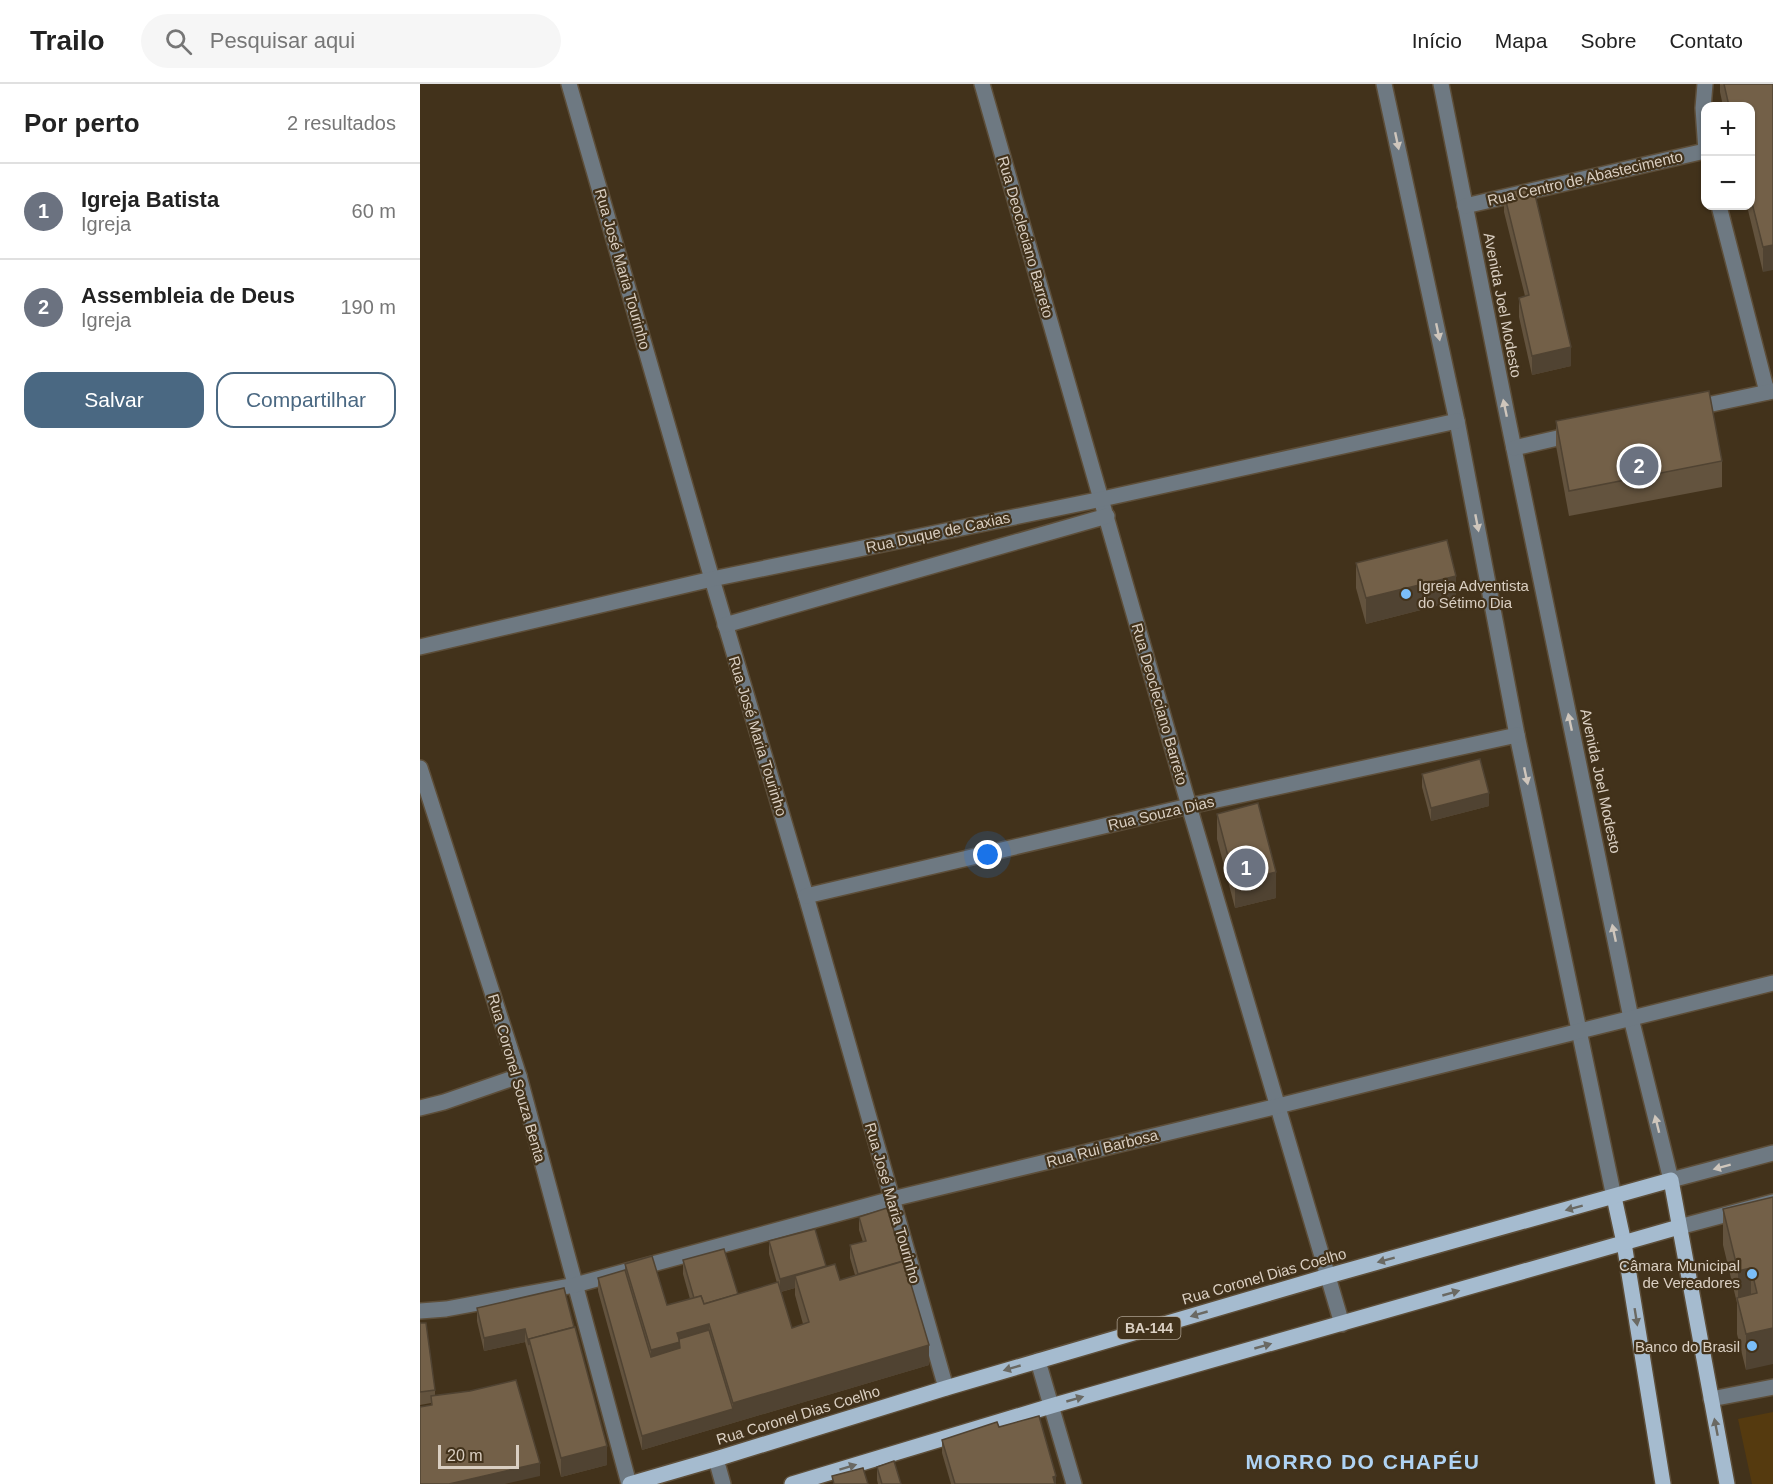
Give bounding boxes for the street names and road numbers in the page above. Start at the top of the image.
street label: Rua Centro de Abastecimento [1486,147,1684,209]
street label: Rua Deocleciano Barreto [995,154,1057,320]
street label: Rua José Maria Tourinho [592,187,654,351]
street label: Avenida Joel Modesto [1481,231,1525,379]
street label: Rua Duque de Caxias [864,508,1012,556]
street label: Rua Deocleciano Barreto [1129,621,1191,787]
street label: Rua José Maria Tourinho [726,654,790,818]
street label: Avenida Joel Modesto [1577,707,1625,855]
street label: Rua Souza Dias [1106,793,1216,833]
street label: Rua Coronel Souza Benta [485,992,549,1165]
street label: Rua José Maria Tourinho [862,1121,924,1285]
street label: Rua Rui Barbosa [1045,1126,1160,1170]
street label: Rua Coronel Dias Coelho [1180,1244,1348,1308]
road number: BA-144 [1118,1317,1180,1339]
street label: Rua Coronel Dias Coelho [714,1382,882,1448]

